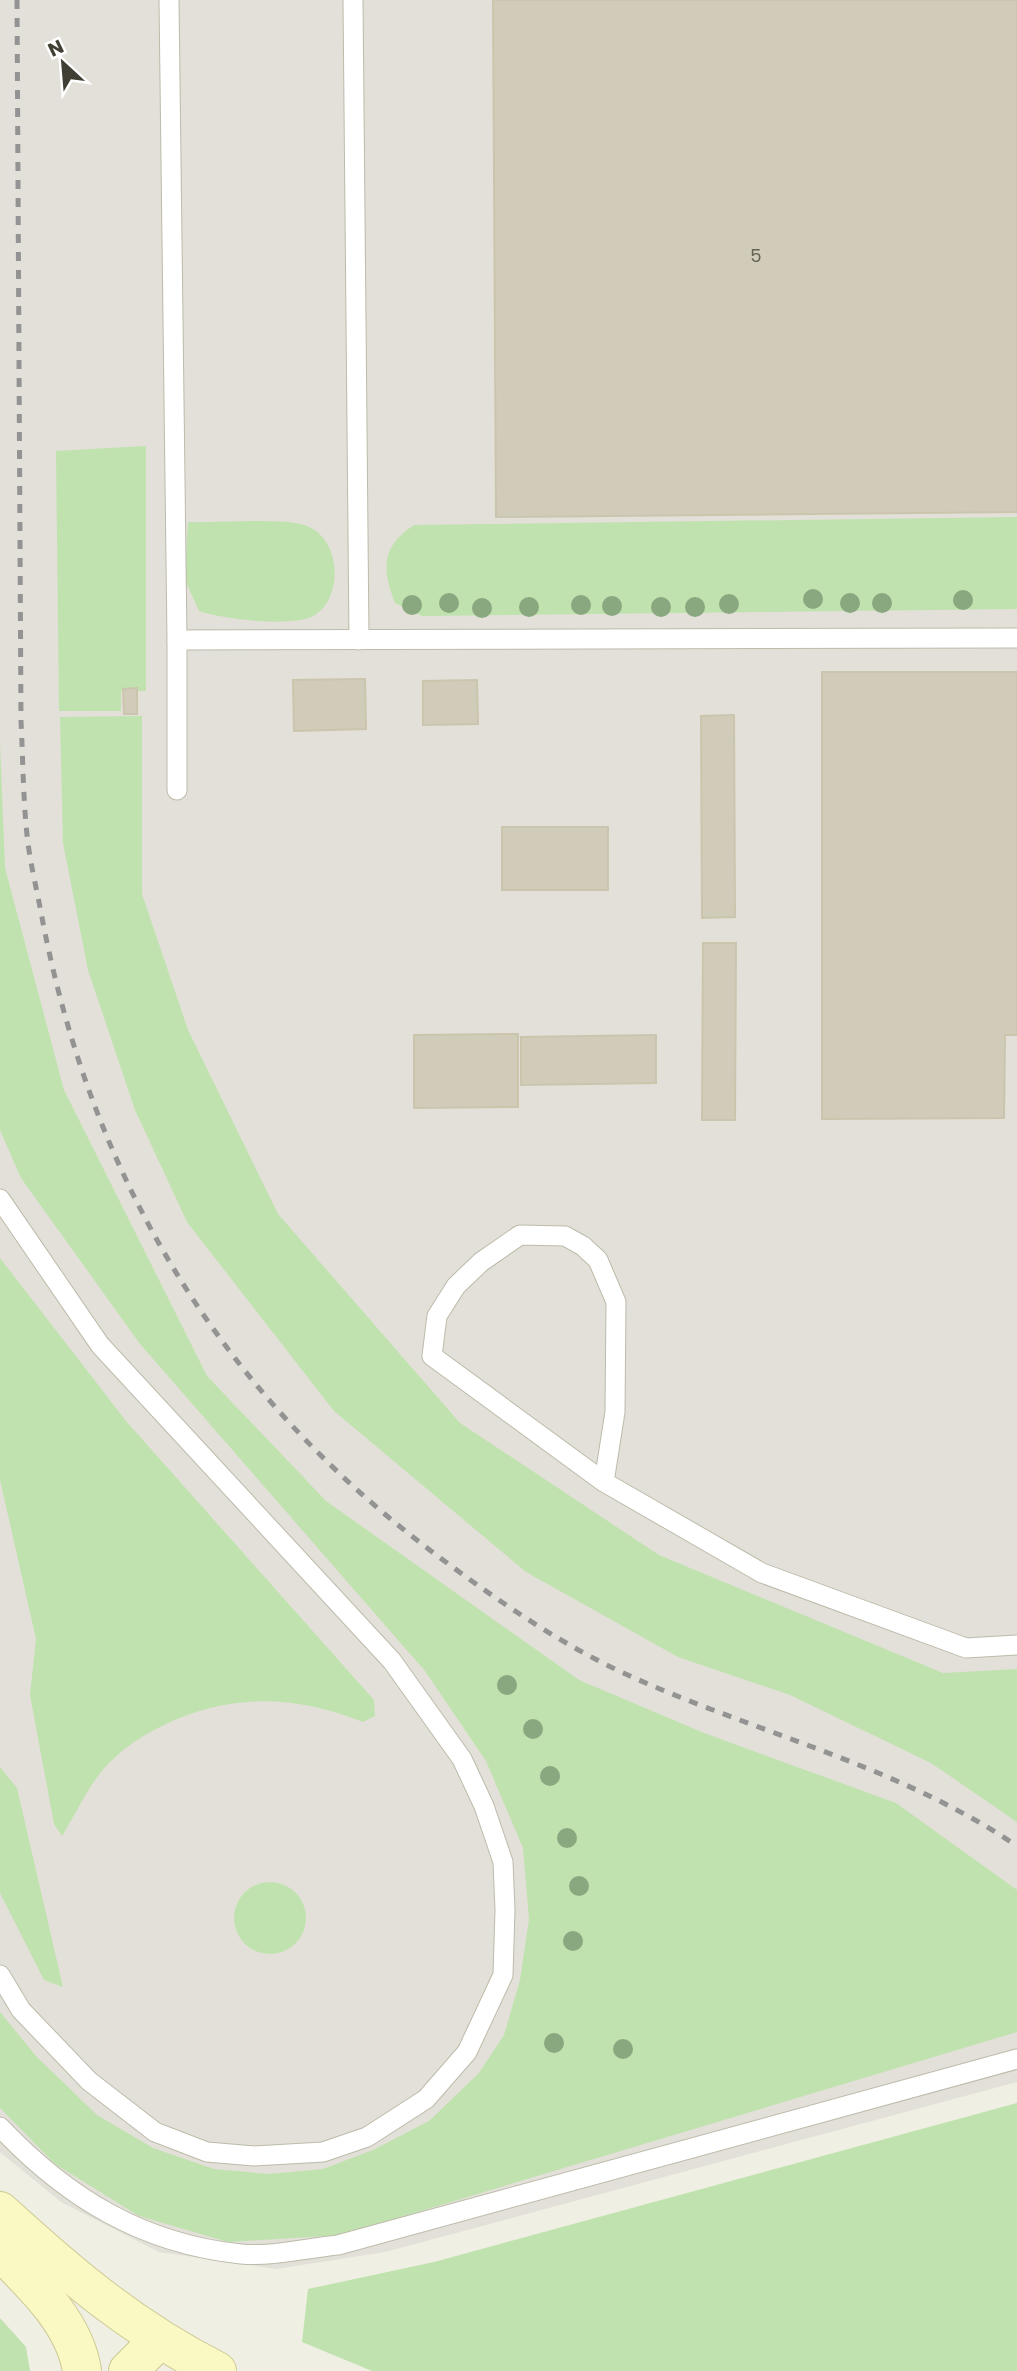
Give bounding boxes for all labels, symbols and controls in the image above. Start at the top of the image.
north arrow [28,28,98,98]
text: N [43,33,68,63]
house number: 5 [750,243,762,268]

